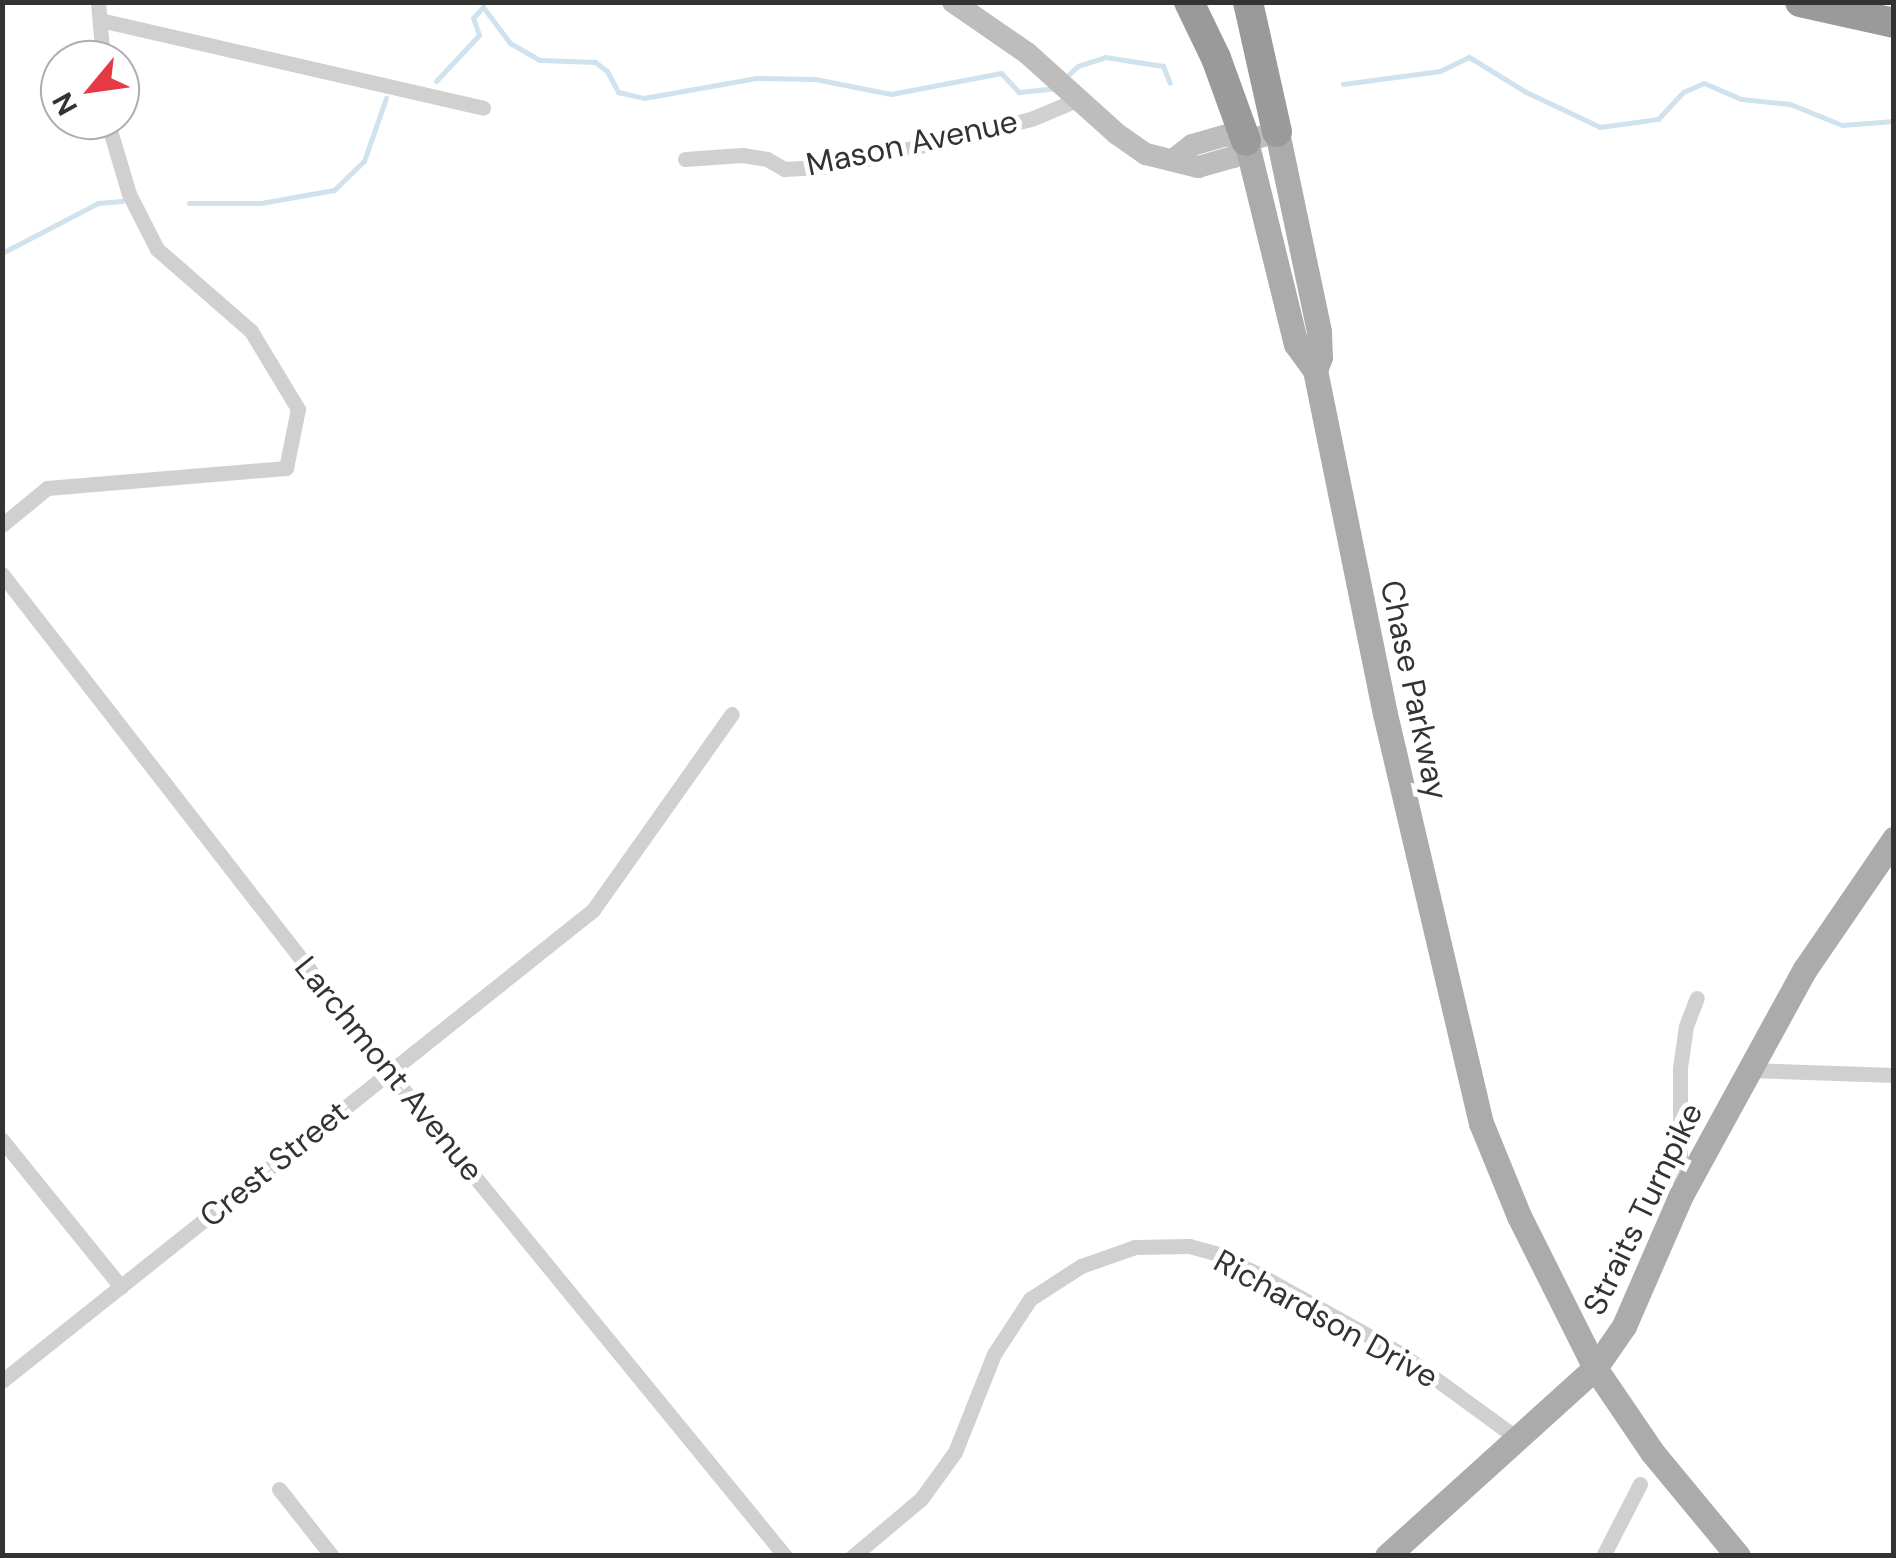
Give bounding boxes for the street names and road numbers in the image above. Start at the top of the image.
street label: Mason Avenue [803,102,1021,184]
street label: Chase Parkway [1372,577,1456,803]
street label: Larchmont Avenue [287,949,491,1189]
street label: Crest Street [192,1093,356,1235]
street label: Straits Turnpike [1575,1097,1711,1321]
street label: Richardson Drive [1207,1242,1445,1396]

